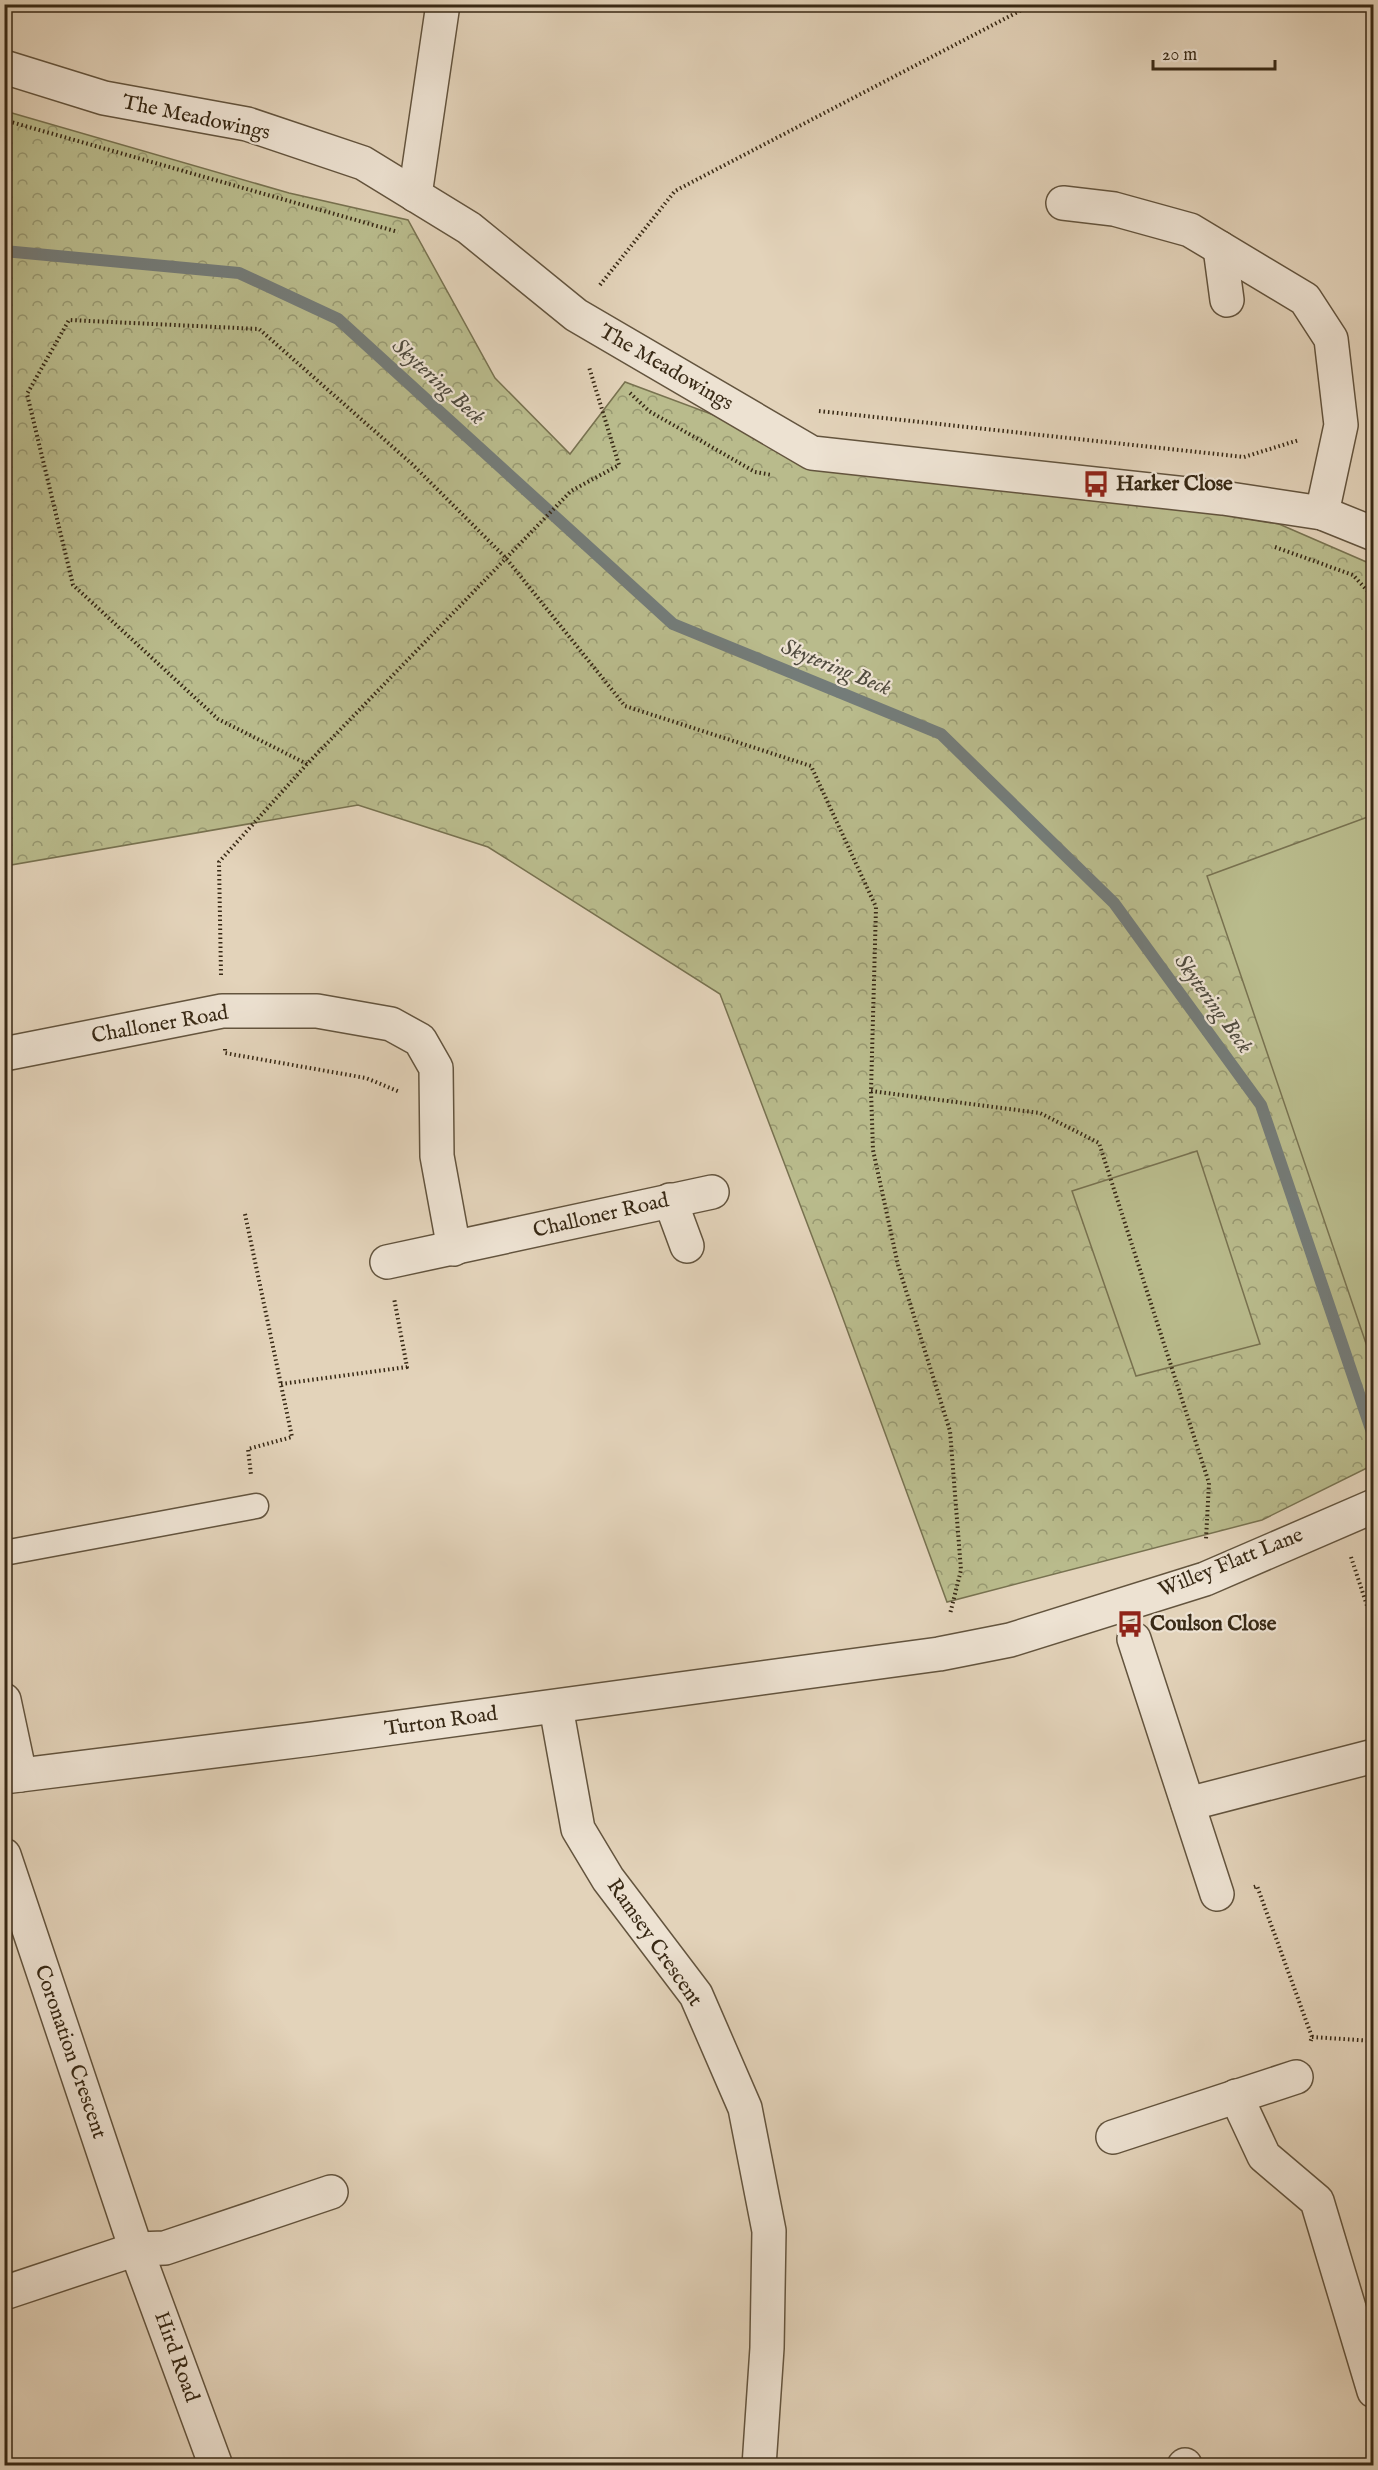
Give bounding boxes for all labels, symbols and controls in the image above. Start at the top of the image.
scale bar [1153,33,1274,71]
text: 20 m [1162,44,1197,67]
street label: The Meadowings [120,89,272,147]
street label: The Meadowings [594,319,738,417]
water label: Skytering Beck [385,333,491,431]
bus stop icon: Harker Close [1081,469,1111,499]
place label: Harker Close [1116,471,1233,498]
water label: Skytering Beck [777,633,895,703]
water label: Skytering Beck [1167,949,1259,1059]
street label: Challoner Road [89,1000,231,1050]
street label: Challoner Road [530,1187,672,1245]
street label: Willey Flatt Lane [1155,1522,1308,1604]
bus stop icon: Coulson Close [1115,1609,1145,1639]
place label: Coulson Close [1150,1611,1277,1638]
street label: Turton Road [383,1701,500,1743]
street label: Ramsey Crescent [600,1874,708,2012]
street label: Coronation Crescent [28,1962,112,2142]
street label: Hird Road [147,2308,205,2407]

